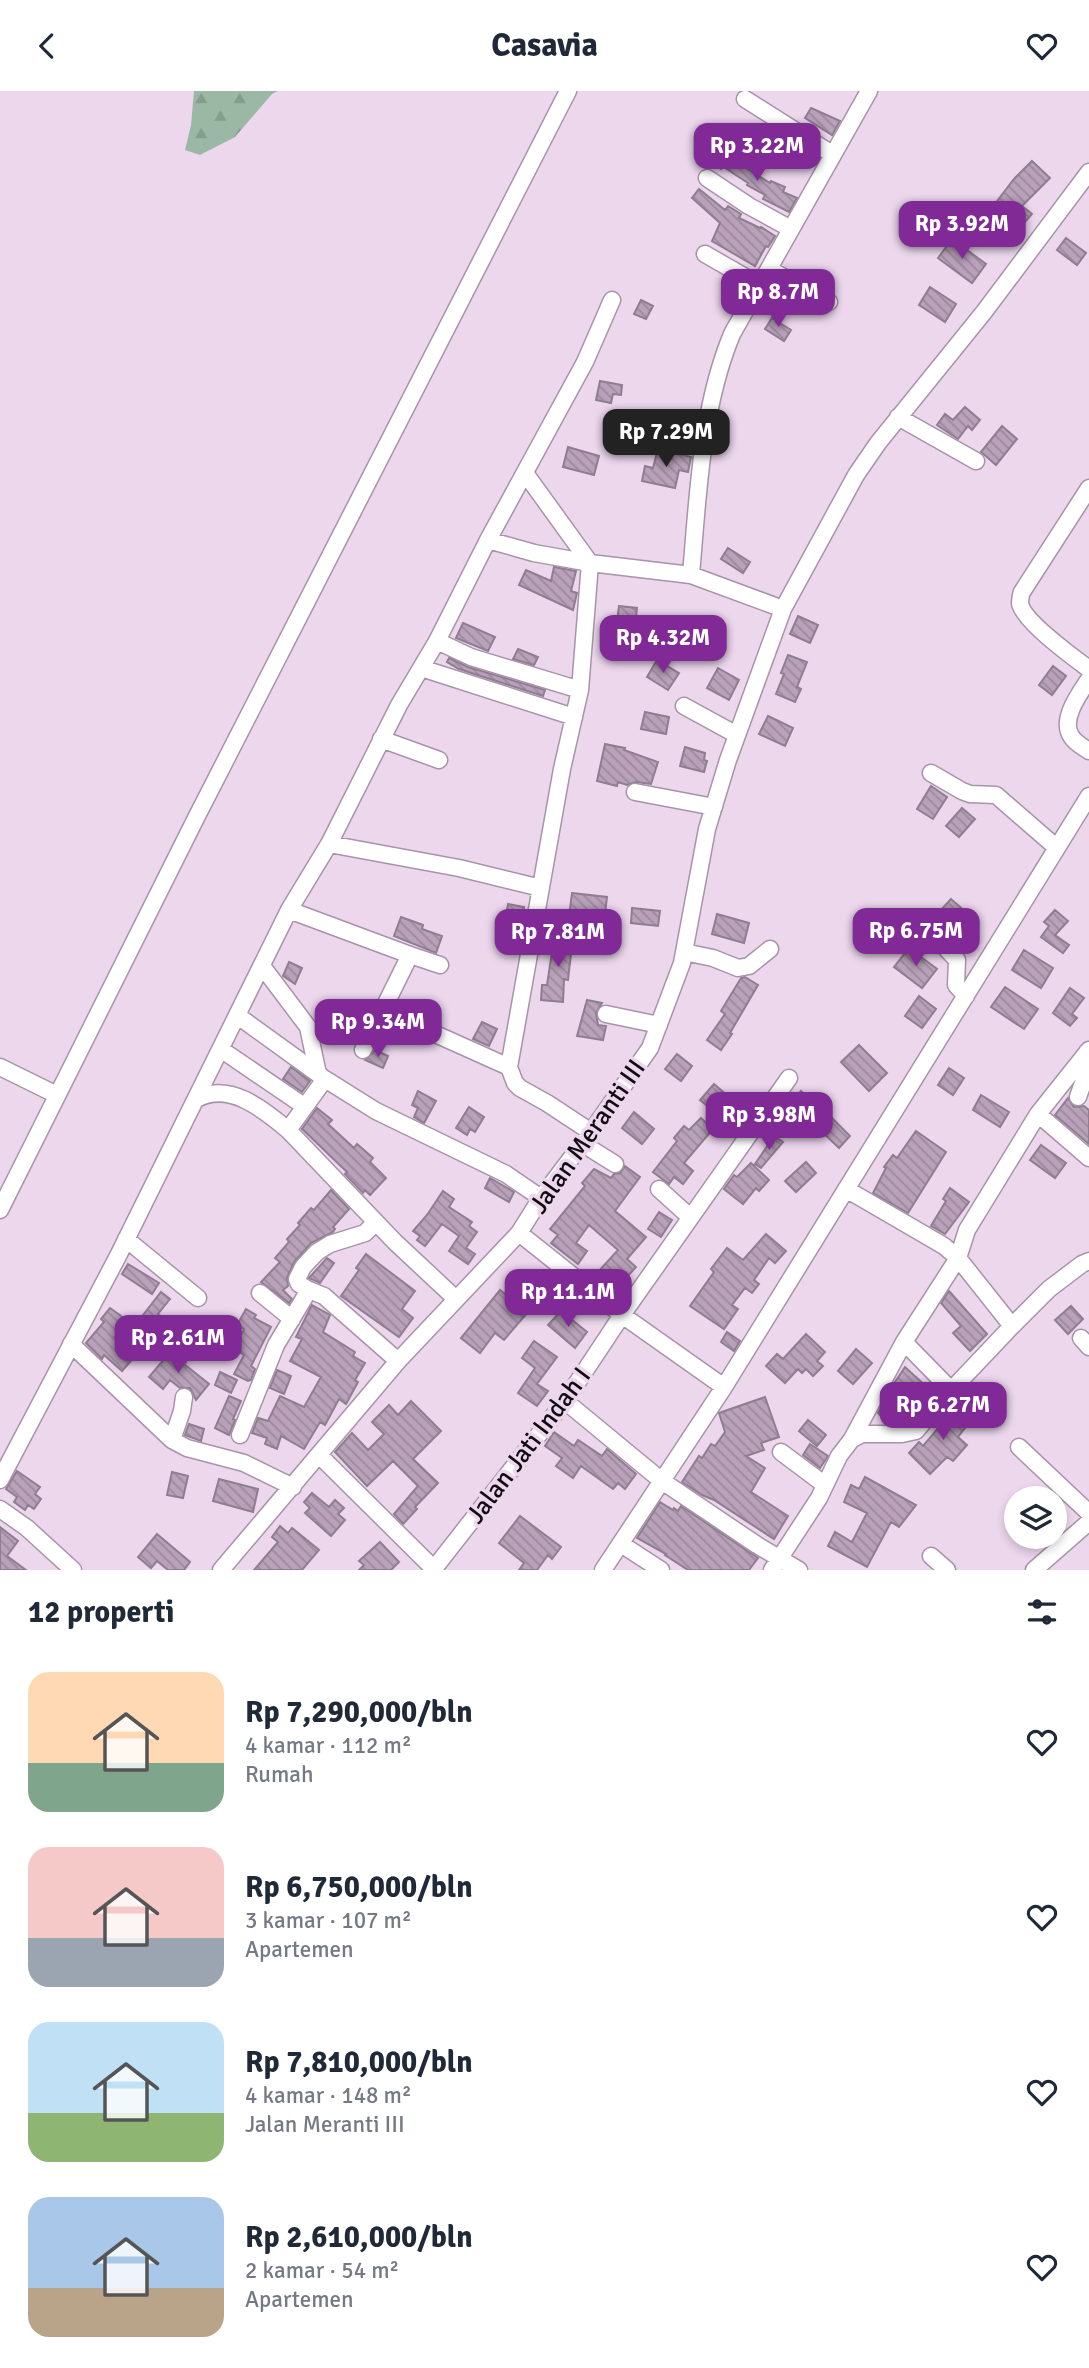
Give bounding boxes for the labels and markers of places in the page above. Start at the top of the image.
pin: Rp 3.22M [685,123,829,183]
pin: Rp 3.92M [890,201,1034,261]
pin: Rp 8.7M [713,269,843,329]
pin: Rp 7.29M [594,409,738,469]
pin: Rp 4.32M [591,615,735,675]
pin: Rp 7.81M [486,909,630,969]
pin: Rp 6.75M [844,909,988,968]
pin: Rp 9.34M [306,999,450,1059]
pin: Rp 3.98M [697,1093,841,1152]
pin: Rp 11.1M [496,1269,640,1329]
pin: Rp 2.61M [106,1315,250,1375]
pin: Rp 6.27M [871,1383,1015,1442]

